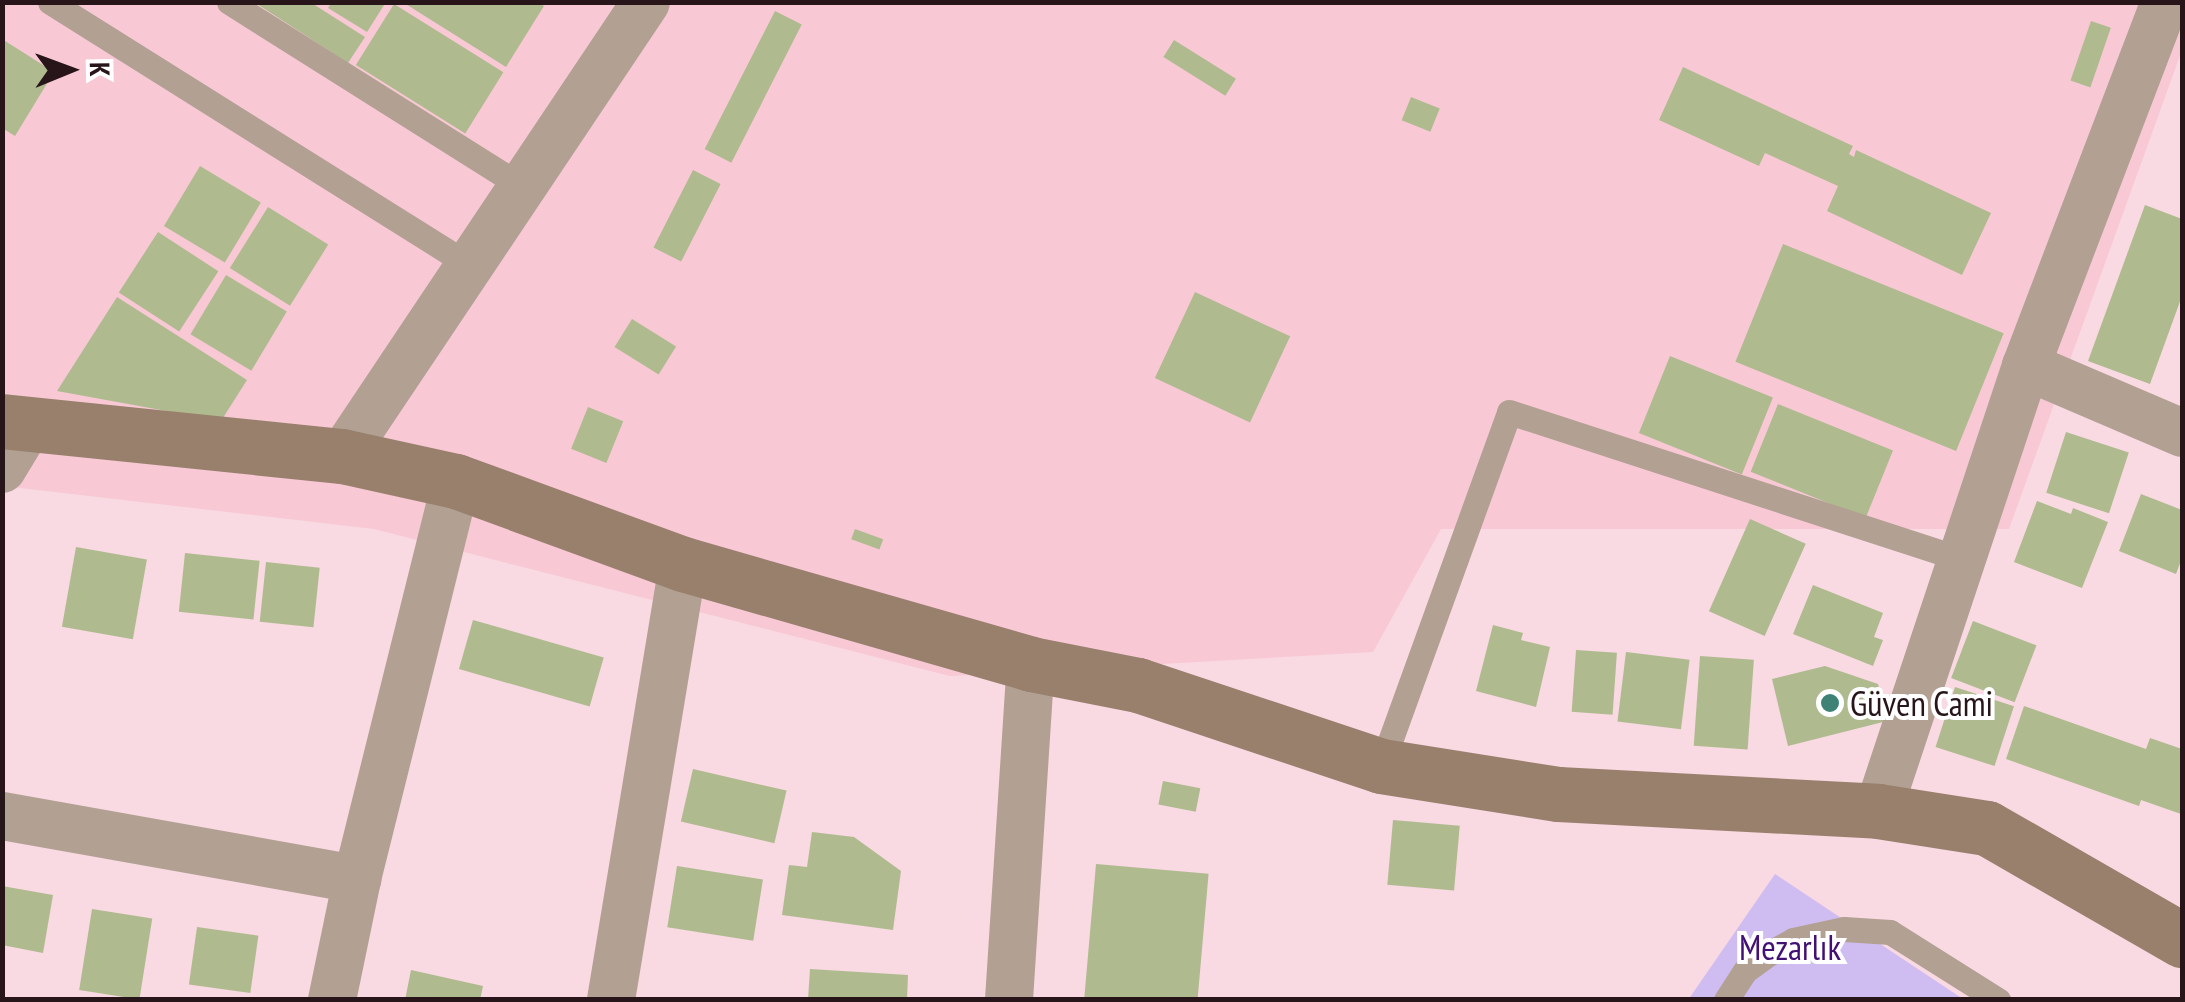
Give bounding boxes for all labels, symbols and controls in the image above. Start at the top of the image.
north arrow [20,20,120,120]
text: K [82,62,119,77]
place label: Güven Cami [1850,682,1993,724]
marker: Güven Cami [1819,692,1841,714]
park label: Mezarlık [1739,926,1841,968]

